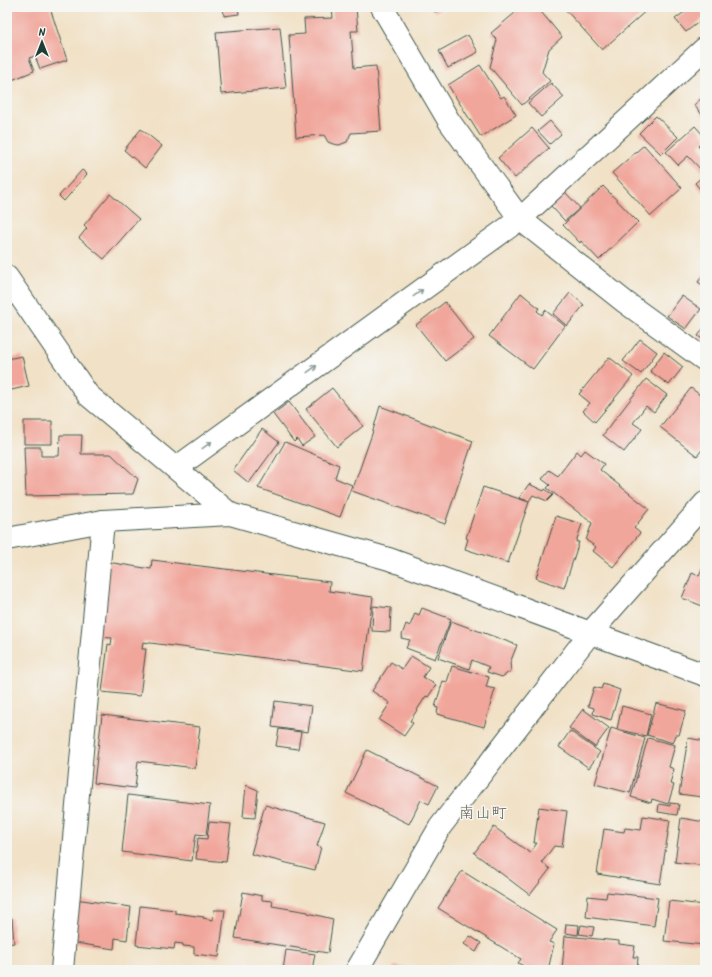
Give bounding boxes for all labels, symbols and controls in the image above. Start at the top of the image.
north arrow [22,22,62,62]
text: N [39,24,46,42]
one-way arrow [412,289,423,297]
one-way arrow [307,365,318,373]
one-way arrow [202,441,213,449]
district label: 南山町 [459,801,507,826]

